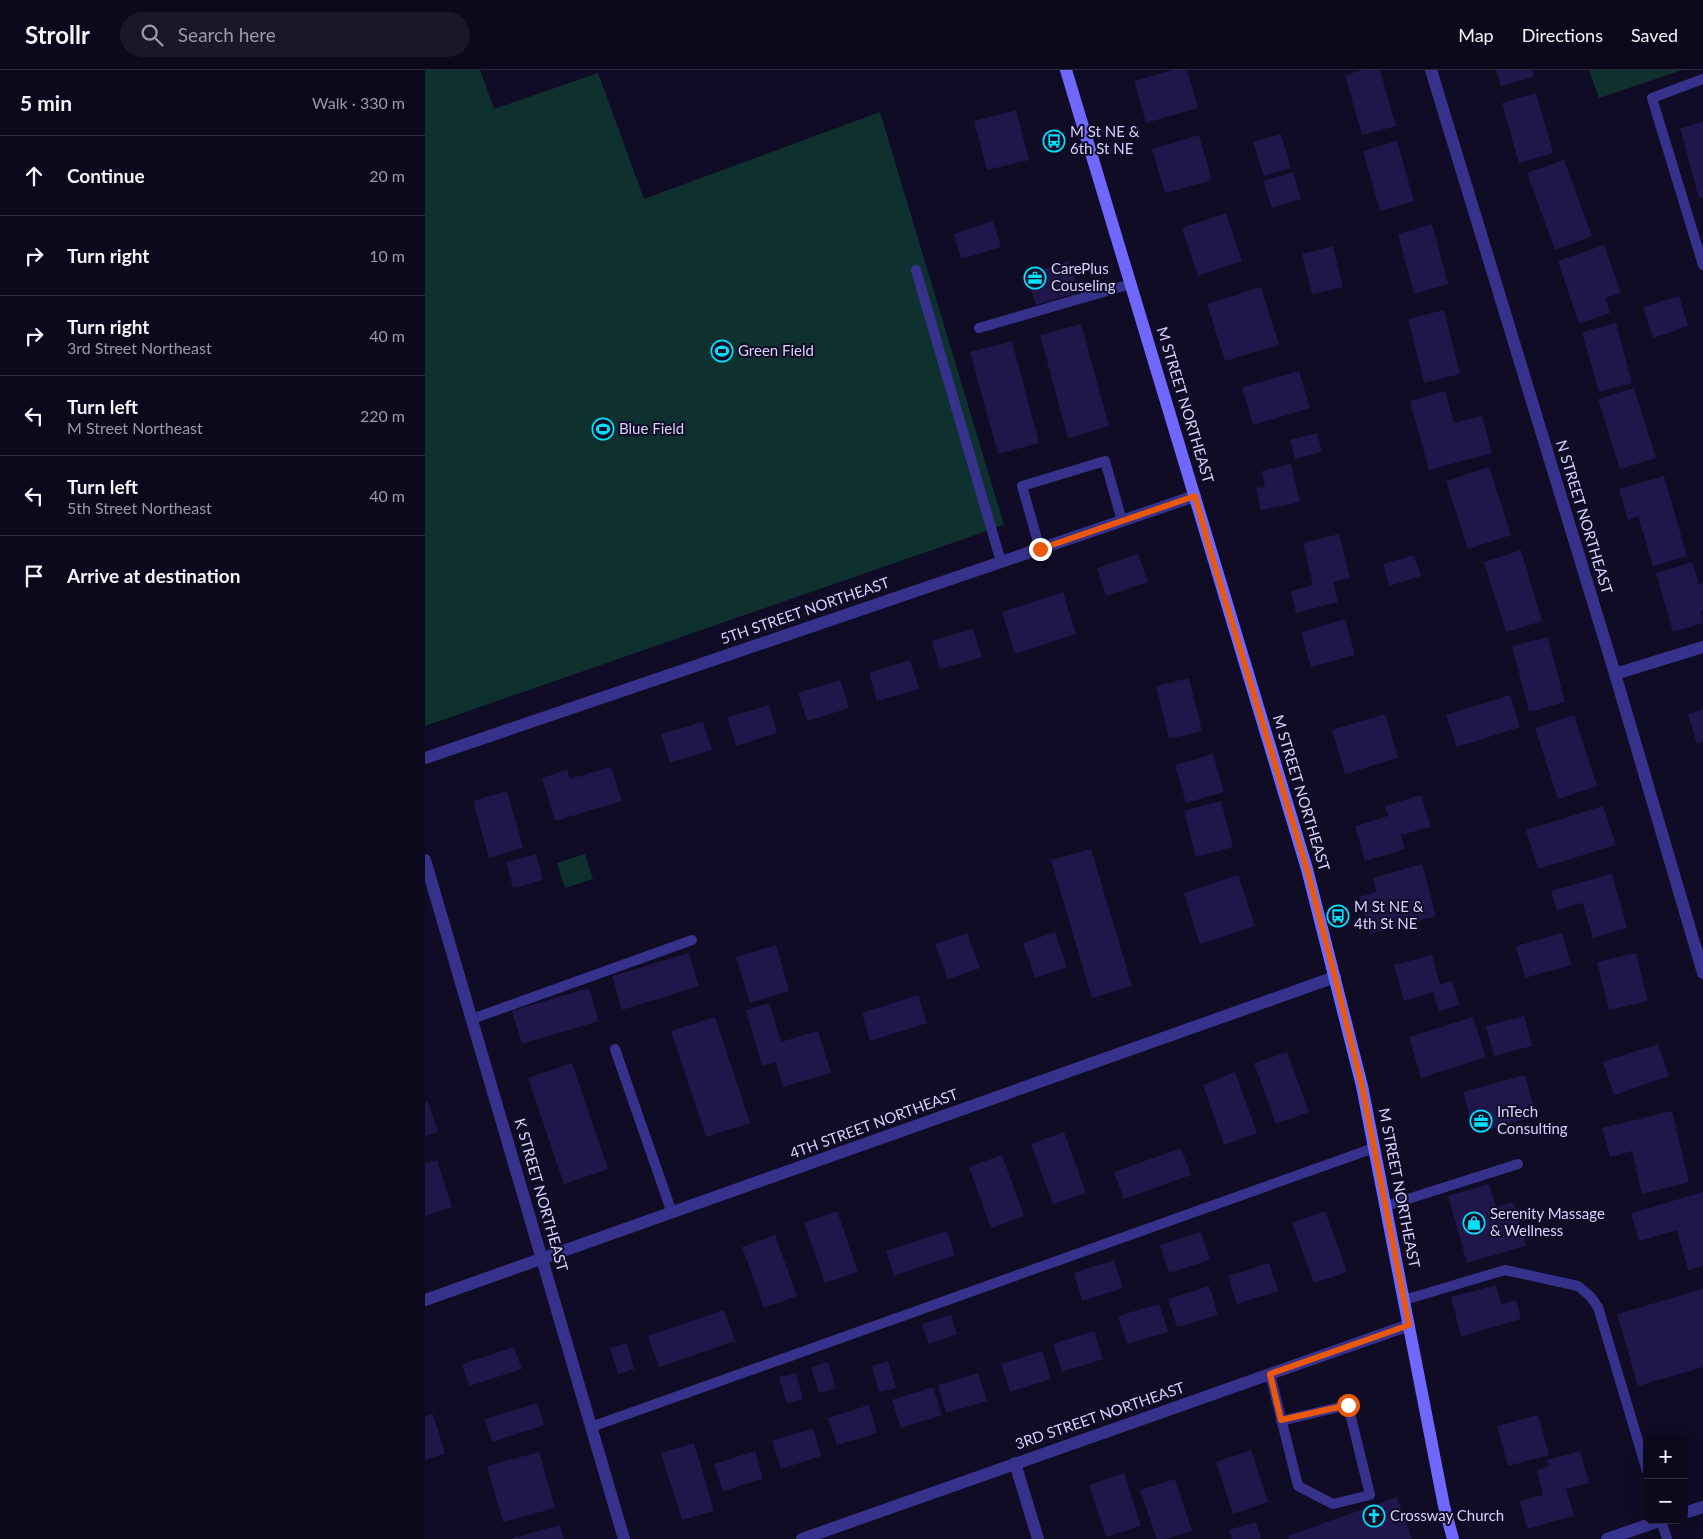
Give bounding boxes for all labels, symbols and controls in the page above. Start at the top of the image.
search box [120,12,470,57]
text: Strollr [25,20,90,49]
icon: search [138,21,166,49]
text: Search here [178,23,276,46]
text: Map [1458,24,1494,46]
text: Directions [1522,24,1603,46]
text: Saved [1631,24,1678,46]
text: 5 min [20,90,72,115]
text: Walk · 330 m [312,93,405,112]
place label: M St NE & 6th St NE [1070,122,1140,157]
bus stop icon: M St NE & 6th St NE [1042,129,1066,153]
icon: ahead [20,162,48,190]
text: Continue [67,164,145,187]
text: 20 m [369,166,405,185]
icon: right [20,242,48,270]
text: Turn right [67,244,149,267]
text: 10 m [369,246,405,265]
place label: CarePlus Couseling [1051,259,1116,294]
office icon: CarePlus Couseling [1023,266,1047,290]
text: Turn right [67,315,149,338]
icon: right [20,322,48,350]
street label: M STREET NORTHEAST [1154,324,1218,485]
text: 40 m [369,326,405,345]
text: 3rd Street Northeast [67,338,212,357]
sports icon: Green Field [710,339,734,363]
place label: Green Field [738,341,814,359]
text: Turn left [67,395,138,418]
icon: left [20,402,48,430]
text: 220 m [360,406,405,425]
sports icon: Blue Field [591,417,615,441]
text: M Street Northeast [67,418,203,437]
place label: Blue Field [619,419,684,437]
street label: N STREET NORTHEAST [1553,438,1617,596]
text: Turn left [67,475,138,498]
icon: left [20,482,48,510]
text: 40 m [369,486,405,505]
text: 5th Street Northeast [67,498,212,517]
route end [1029,538,1052,561]
icon: arrive [20,562,48,590]
text: Arrive at destination [67,564,240,587]
street label: 5TH STREET NORTHEAST [718,573,892,647]
street label: M STREET NORTHEAST [1270,712,1334,873]
place label: M St NE & 4th St NE [1354,897,1424,932]
bus stop icon: M St NE & 4th St NE [1326,904,1350,928]
street label: 4TH STREET NORTHEAST [787,1084,960,1162]
place label: InTech Consulting [1497,1102,1568,1137]
street label: M STREET NORTHEAST [1376,1106,1424,1269]
office icon: InTech Consulting [1469,1109,1493,1133]
street label: K STREET NORTHEAST [511,1116,572,1273]
place label: Serenity Massage & Wellness [1490,1204,1605,1239]
shop icon: Serenity Massage & Wellness [1462,1211,1486,1235]
street label: 3RD STREET NORTHEAST [1013,1378,1187,1453]
route start [1337,1394,1360,1417]
map controls [1643,1434,1688,1524]
button: + [1643,1434,1688,1479]
button: − [1643,1479,1688,1524]
church icon: Crossway Church [1362,1504,1386,1528]
place label: Crossway Church [1390,1506,1504,1524]

